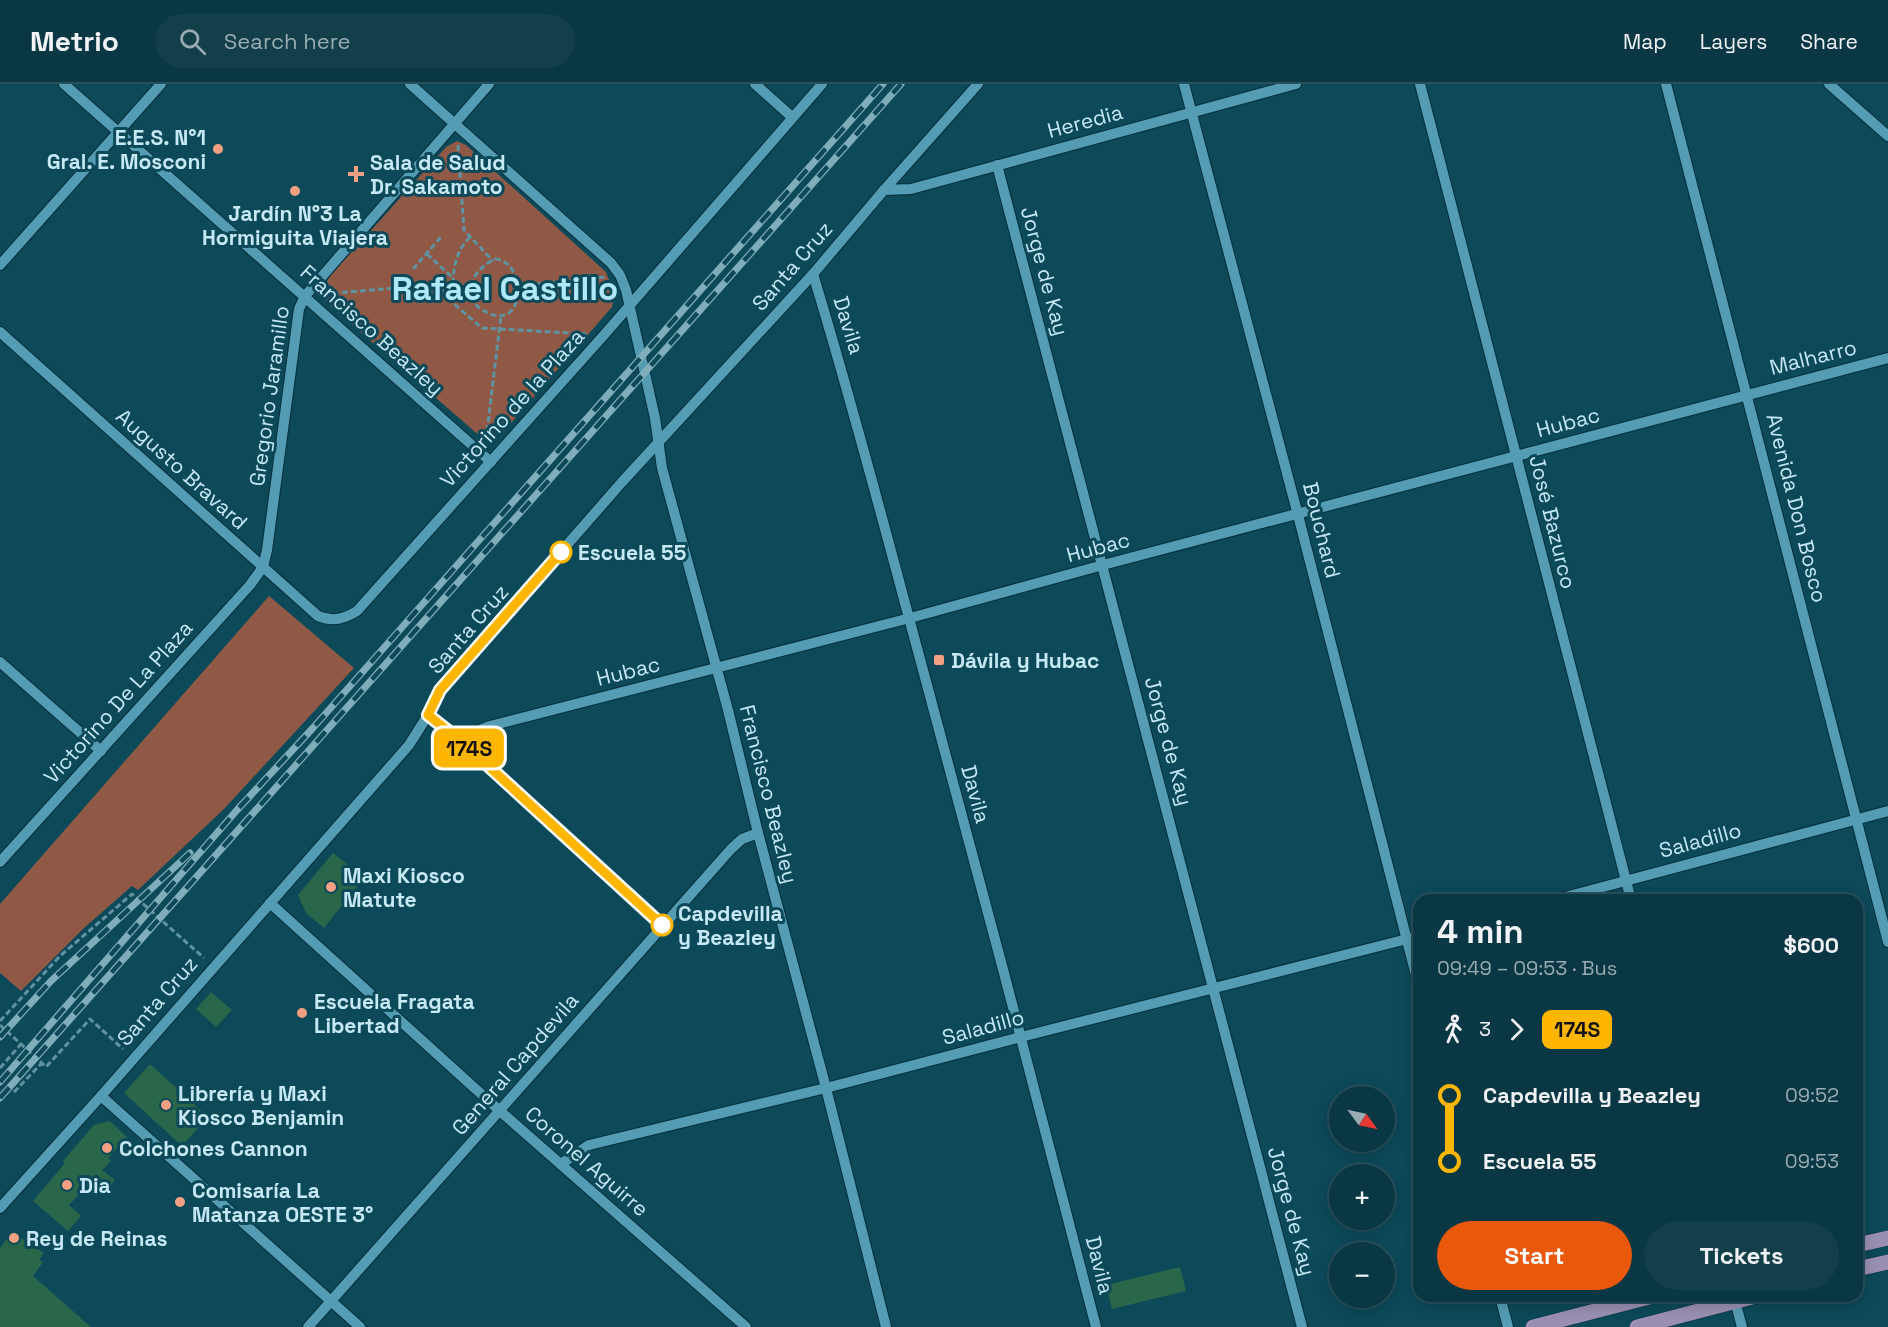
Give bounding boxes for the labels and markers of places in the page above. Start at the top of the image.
place label: E.E.S. N°1 Gral. E. Mosconi [47,124,206,175]
marker: E.E.S. N°1 Gral. E. Mosconi [211,142,225,156]
place label: Sala de Salud Dr. Sakamoto [370,149,506,200]
marker: Sala de Salud Dr. Sakamoto [347,165,365,183]
marker: Jardín N°3 La Hormiguita Viajera [288,184,302,198]
place label: Jardín N°3 La Hormiguita Viajera [202,200,388,251]
place label: Escuela 55 [578,539,686,566]
marker: Escuela 55 [550,541,572,563]
place label: Dávila y Hubac [951,647,1099,674]
marker: Dávila y Hubac [932,653,946,667]
place label: Maxi Kiosco Matute [343,862,465,913]
marker: Maxi Kiosco Matute [324,880,338,894]
place label: Capdevilla y Beazley [678,900,783,951]
marker: Capdevilla y Beazley [651,914,673,936]
place label: Escuela Fragata Libertad [314,988,475,1039]
marker: Escuela Fragata Libertad [295,1006,309,1020]
place label: Librería y Maxi Kiosco Benjamin [178,1080,344,1131]
marker: Librería y Maxi Kiosco Benjamin [159,1098,173,1112]
place label: Colchones Cannon [119,1135,308,1162]
marker: Colchones Cannon [100,1141,114,1155]
place label: Dia [79,1172,111,1199]
place label: Comisaría La Matanza OESTE 3° [192,1177,373,1228]
marker: Dia [60,1178,74,1192]
marker: Comisaría La Matanza OESTE 3° [173,1195,187,1209]
place label: Rey de Reinas [26,1225,167,1252]
marker: Rey de Reinas [7,1231,21,1245]

